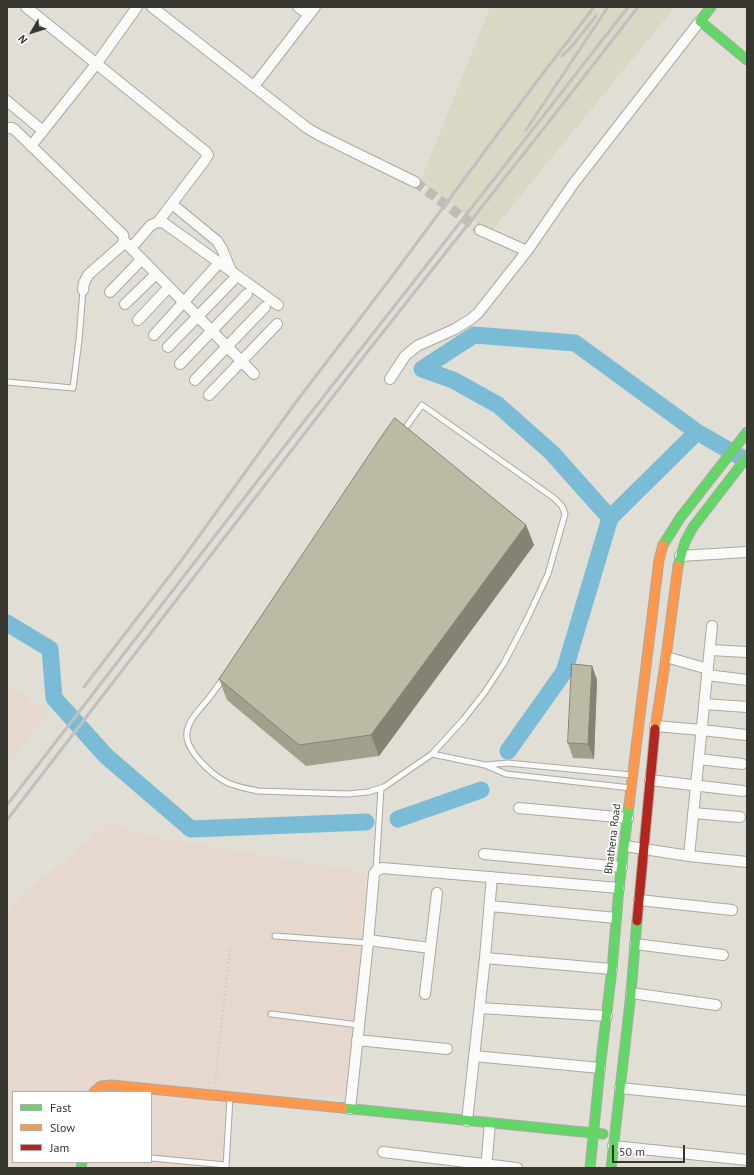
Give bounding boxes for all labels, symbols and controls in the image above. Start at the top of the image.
north arrow [12,12,52,52]
text: N [15,32,30,47]
street label: Bhathena Road [602,803,624,875]
legend [12,1091,152,1163]
text: Fast [50,1100,71,1115]
text: Slow [50,1120,75,1135]
scale bar [614,1137,687,1163]
text: Jam [50,1140,69,1155]
text: 50 m [619,1144,645,1159]

